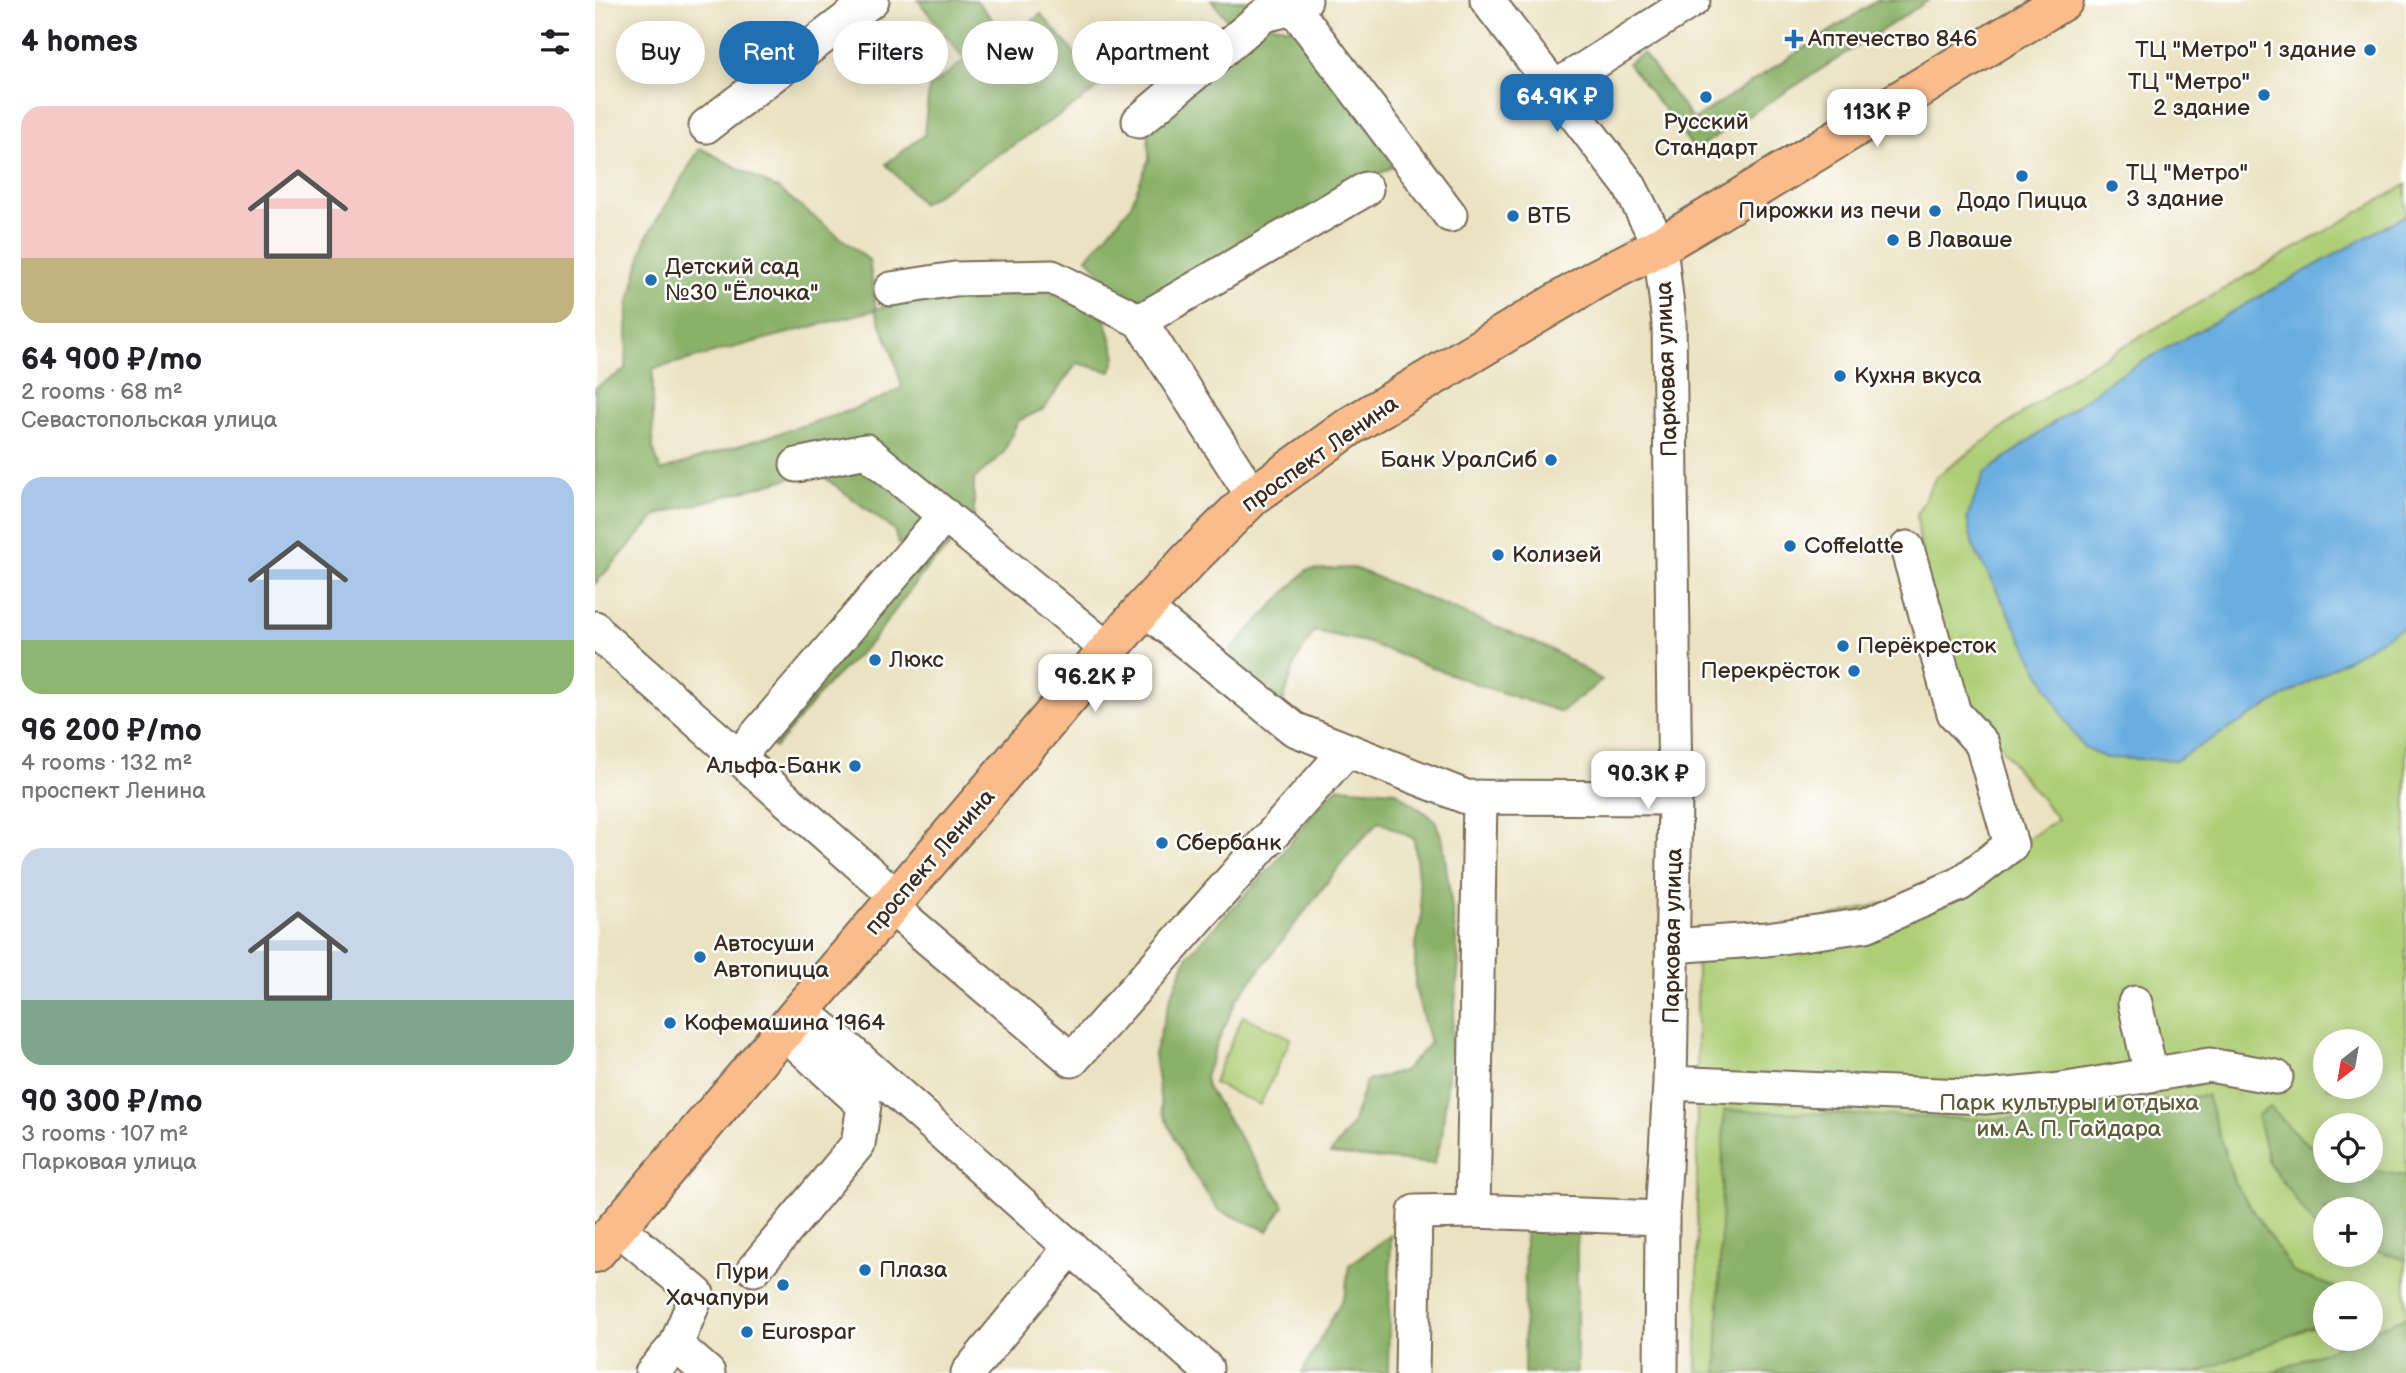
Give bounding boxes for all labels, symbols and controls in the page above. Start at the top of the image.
chip: Buy [616,21,705,84]
chip: Rent [719,21,819,84]
chip: Filters [833,21,948,84]
chip: New [962,21,1058,84]
chip: Apartment [1072,21,1233,84]
icon: filters [536,23,574,61]
text: 4 homes [21,24,138,60]
place label: Аптечество 846 [1807,25,1977,53]
marker: Аптечество 846 [1786,31,1802,47]
place label: ТЦ "Метро" 1 здание [2135,36,2356,64]
marker: ТЦ "Метро" 1 здание [2362,42,2378,58]
place label: ТЦ "Метро" 2 здание [2128,68,2250,122]
pin: 64.9K ₽ [1492,74,1622,134]
text: 64.9K ₽ [1516,83,1598,111]
marker: ТЦ "Метро" 2 здание [2256,87,2272,103]
marker: Русский Стандарт [1698,89,1714,105]
pin: 113K ₽ [1820,90,1934,149]
text: 113K ₽ [1843,98,1911,126]
place label: Русский Стандарт [1654,108,1758,162]
icon: home [235,151,361,277]
place label: ТЦ "Метро" 3 здание [2126,159,2248,213]
marker: Додо Пицца [2014,168,2030,184]
marker: ТЦ "Метро" 3 здание [2104,178,2120,194]
place label: Додо Пицца [1957,187,2088,215]
place label: Пирожки из печи [1738,197,1921,225]
place label: ВТБ [1527,202,1571,230]
marker: Пирожки из печи [1927,203,1943,219]
marker: ВТБ [1505,208,1521,224]
place label: В Лаваше [1907,226,2012,254]
marker: В Лаваше [1885,232,1901,248]
place label: Детский сад №30 "Ёлочка" [665,253,819,307]
marker: Детский сад №30 "Ёлочка" [643,272,659,288]
street label: Парковая улица [1650,280,1684,457]
text: 64 900 ₽/mo [21,342,202,378]
place label: Кухня вкуса [1854,362,1982,390]
marker: Кухня вкуса [1832,368,1848,384]
text: 2 rooms · 68 m² [21,378,183,406]
street label: проспект Ленина [1236,389,1404,518]
text: Севастопольская улица [21,406,277,434]
place label: Банк УралСиб [1380,446,1537,474]
marker: Банк УралСиб [1543,452,1559,468]
icon: home [235,522,361,648]
place label: Coffelatte [1804,532,1904,560]
marker: Coffelatte [1782,538,1798,554]
place label: Колизей [1512,541,1602,569]
marker: Колизей [1490,547,1506,563]
place label: Перёкресток [1857,632,1997,660]
marker: Перёкресток [1835,638,1851,654]
place label: Люкс [888,646,944,674]
marker: Люкс [867,652,883,668]
pin: 96.2K ₽ [1030,654,1160,714]
place label: Перекрёсток [1701,657,1841,685]
text: 96.2K ₽ [1054,663,1136,691]
marker: Перекрёсток [1846,663,1862,679]
text: 96 200 ₽/mo [21,713,202,749]
text: 4 rooms · 132 m² [21,749,192,777]
place label: Альфа-Банк [706,752,842,780]
pin: 90.3K ₽ [1583,752,1713,811]
marker: Альфа-Банк [847,758,863,774]
text: 90.3K ₽ [1607,760,1689,788]
text: проспект Ленина [21,777,206,805]
street label: проспект Ленина [859,783,1001,941]
place label: Сбербанк [1176,829,1282,857]
marker: Сбербанк [1154,835,1170,851]
street label: Парковая улица [1657,847,1689,1024]
icon: home [235,893,361,1019]
place label: Автосуши Автопицца [713,930,829,984]
marker: Автосуши Автопицца [692,949,708,965]
place label: Кофемашина 1964 [684,1009,885,1037]
marker: Кофемашина 1964 [662,1015,678,1031]
north arrow [2313,1029,2383,1099]
map controls [2313,1029,2383,1351]
text: 90 300 ₽/mo [21,1084,203,1120]
park label: Парк культуры и отдыха им. А. П. Гайдара [1939,1089,2199,1143]
button: locate [2313,1113,2383,1183]
text: 3 rooms · 107 m² [21,1120,188,1148]
text: Парковая улица [21,1148,197,1176]
button: + [2313,1197,2383,1267]
place label: Плаза [879,1256,948,1284]
place label: Пури Хачапури [666,1258,769,1312]
marker: Плаза [857,1262,873,1278]
marker: Пури Хачапури [775,1277,791,1293]
button: − [2313,1281,2383,1351]
place label: Eurospar [761,1318,856,1346]
marker: Eurospar [739,1324,755,1340]

